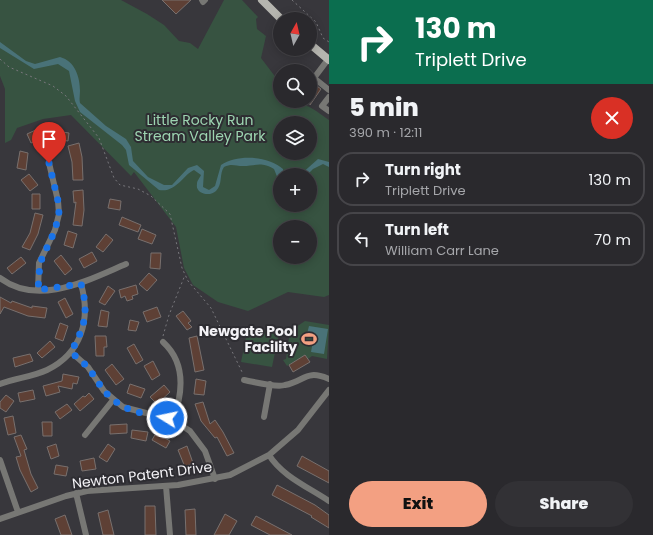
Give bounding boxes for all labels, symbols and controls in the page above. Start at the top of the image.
text: 130 m [415,9,496,48]
north arrow [273,12,317,56]
map controls [273,12,317,264]
icon: right [349,16,401,68]
text: Triplett Drive [415,47,527,72]
button: search [273,64,317,108]
text: 5 min [349,91,419,124]
button: close [591,97,633,139]
park label: Little Rocky Run Stream Valley Park [135,110,266,146]
button: layers [273,116,317,160]
pin [32,122,66,163]
text: 390 m · 12:11 [349,123,422,142]
icon: arrive [38,128,60,150]
text: Turn right [385,159,461,180]
button: + [273,168,317,212]
icon: right [351,168,373,190]
text: 130 m [588,169,631,190]
text: Triplett Drive [385,181,466,200]
text: Turn left [385,219,449,240]
button: − [273,220,317,264]
icon: left [351,228,373,250]
text: 70 m [594,229,631,250]
text: William Carr Lane [385,241,499,260]
place label: Newgate Pool Facility [199,321,297,357]
sports icon: Newgate Pool Facility [300,330,318,348]
position arrow [146,397,188,439]
street label: Newton Patent Drive [71,456,214,494]
button: Exit [349,481,487,527]
button: Share [495,481,633,527]

